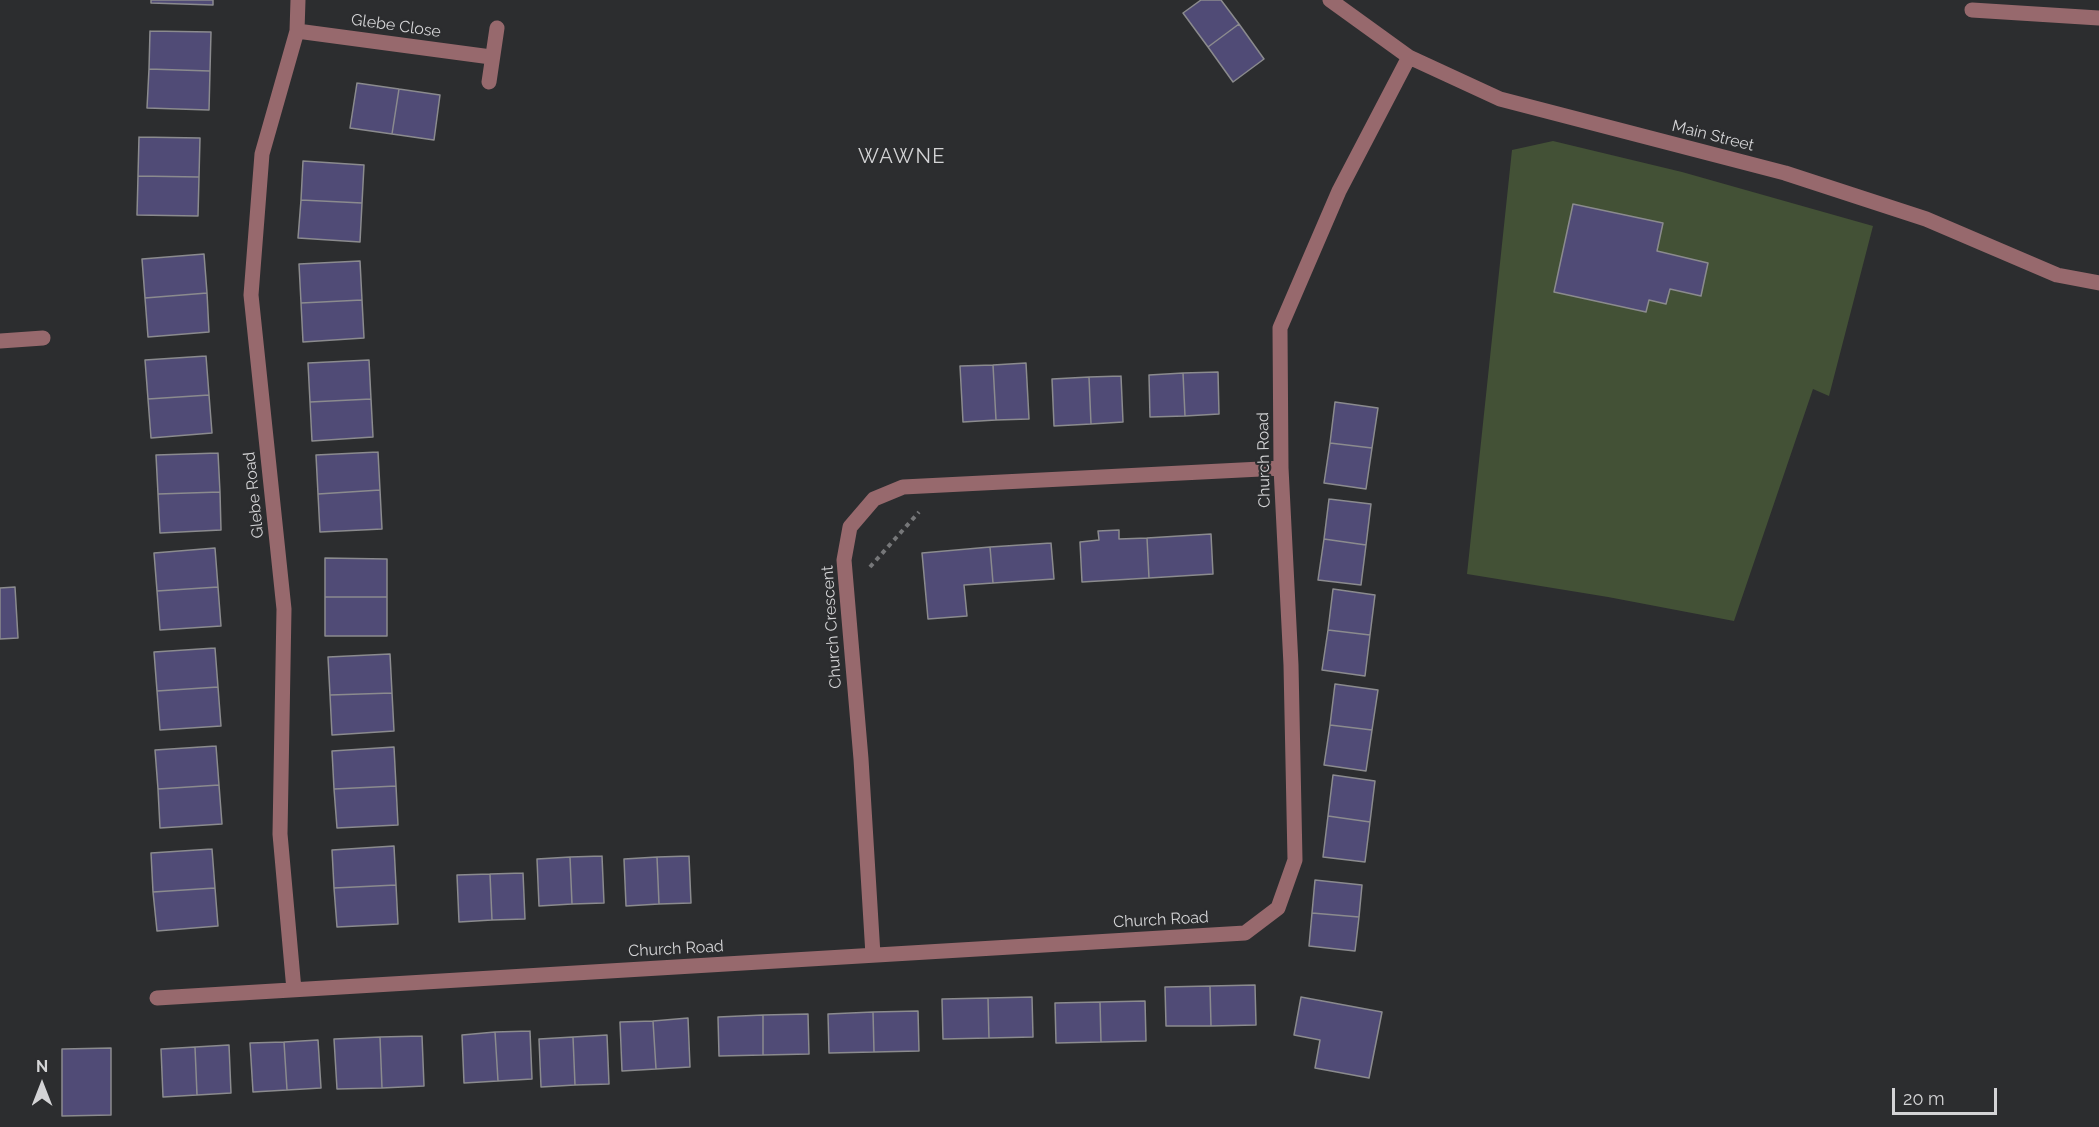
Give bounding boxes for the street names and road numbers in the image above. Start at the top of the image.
street label: Glebe Close [350,10,442,42]
street label: Main Street [1670,117,1756,155]
street label: Church Road [1254,412,1274,508]
street label: Glebe Road [240,451,268,539]
street label: Church Crescent [818,565,846,689]
street label: Church Road [1113,908,1209,932]
street label: Church Road [628,937,724,961]

